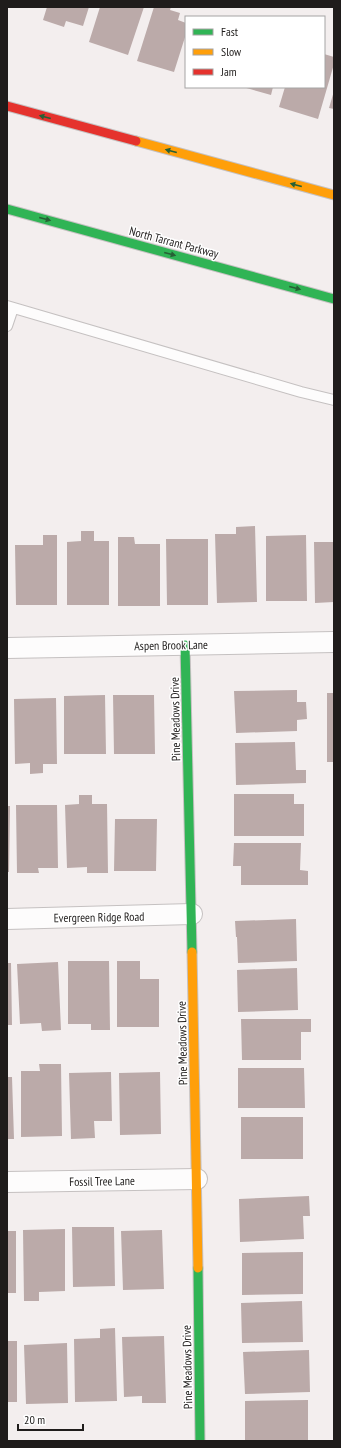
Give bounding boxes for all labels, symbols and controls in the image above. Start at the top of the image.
legend [185,16,325,88]
text: Fast [221,24,239,39]
text: Slow [221,44,242,59]
text: Jam [220,64,237,79]
one-way arrow [39,114,51,120]
one-way arrow [165,148,177,154]
one-way arrow [290,182,302,188]
one-way arrow [38,217,51,223]
street label: North Tarrant Parkway [128,223,221,261]
one-way arrow [164,251,176,257]
one-way arrow [289,286,302,292]
street label: Aspen Brook Lane [134,637,208,653]
street label: Pine Meadows Drive [167,677,183,761]
street label: Evergreen Ridge Road [53,909,145,925]
street label: Pine Meadows Drive [174,1001,190,1085]
street label: Fossil Tree Lane [69,1173,135,1189]
street label: Pine Meadows Drive [179,1325,195,1409]
scale bar [18,1406,83,1432]
text: 20 m [24,1412,45,1427]

